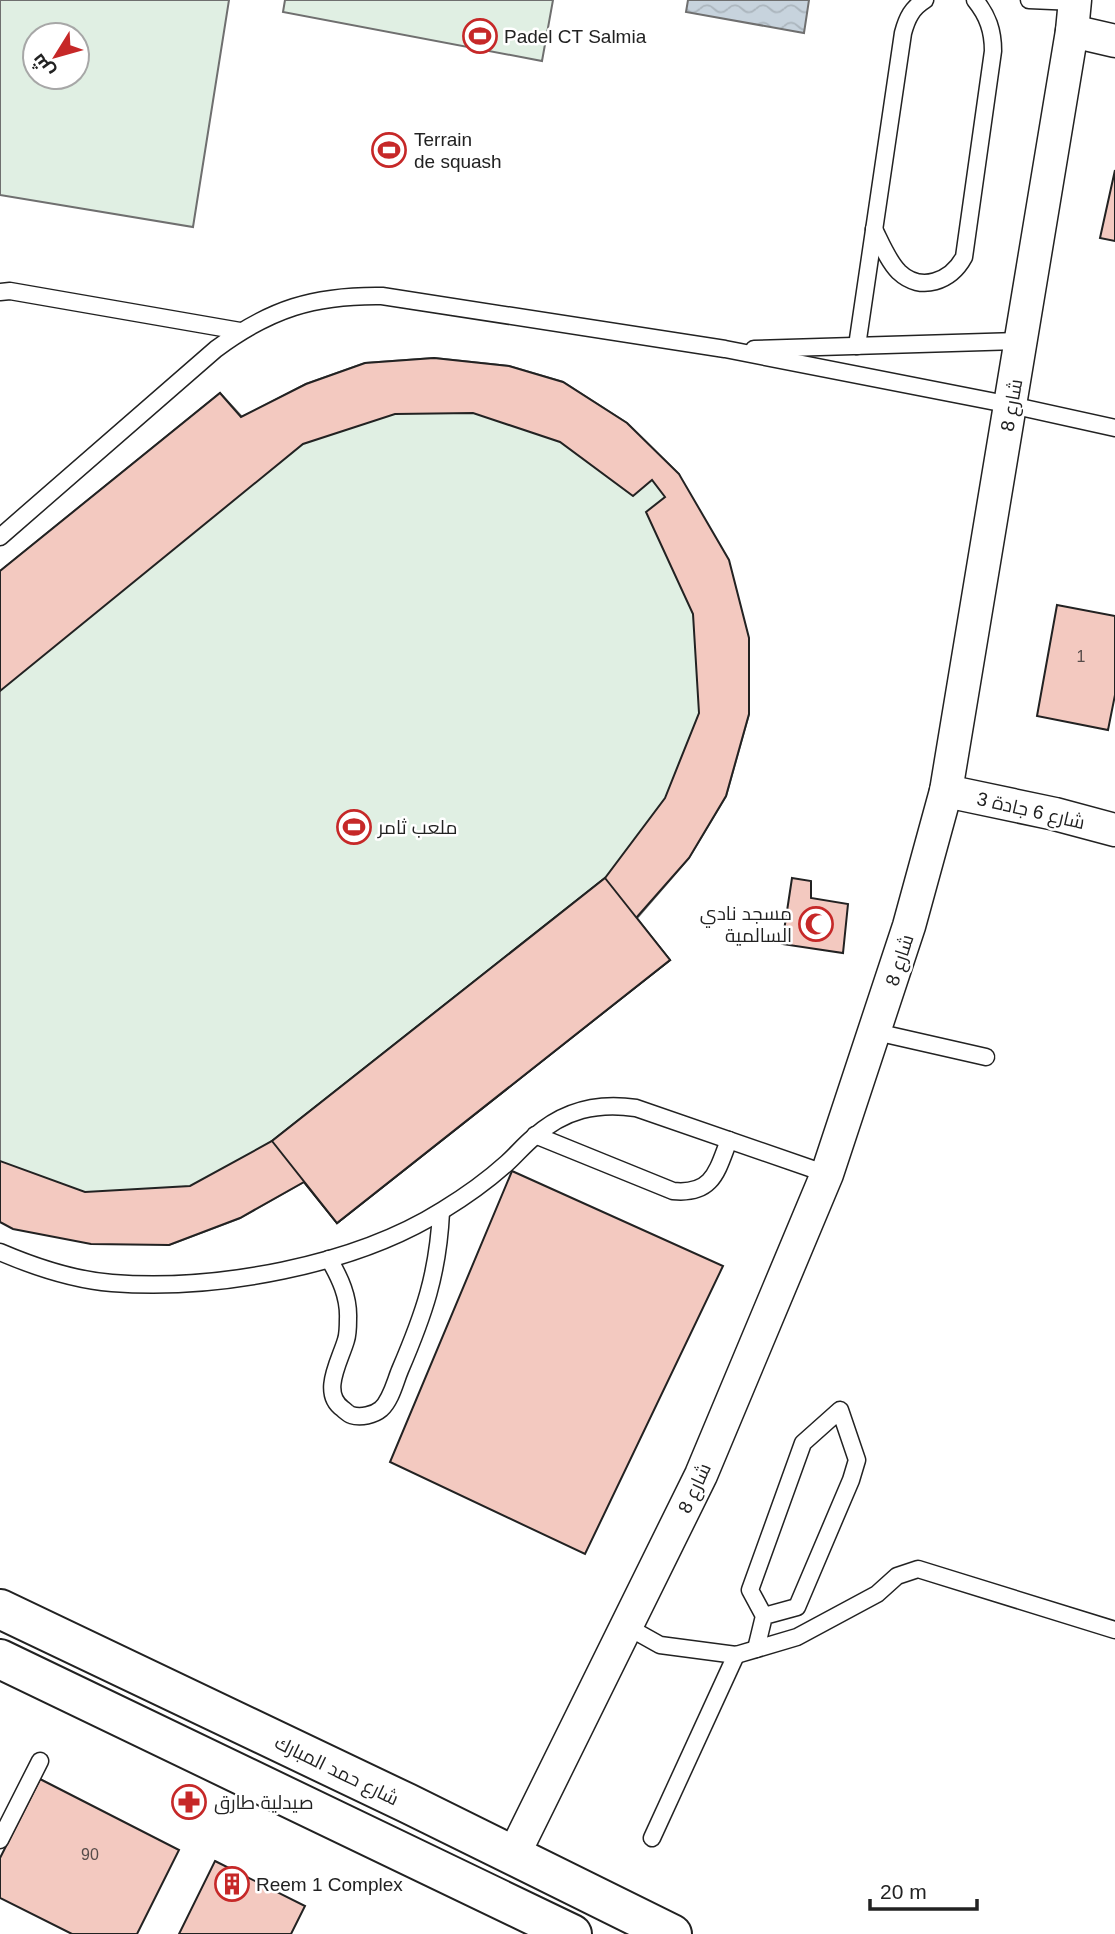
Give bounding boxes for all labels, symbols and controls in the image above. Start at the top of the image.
sports icon: Padel CT Salmia [461,17,499,55]
north arrow [21,21,91,91]
place label: Padel CT Salmia [504,26,647,47]
text: ش [27,49,59,82]
place label: Terrain de squash [414,129,502,172]
sports icon: Terrain de squash [370,131,408,169]
street label: شارع 8 [997,377,1029,433]
house number: 1 [1077,648,1086,665]
street label: شارع 6 جادة 3 [974,788,1087,836]
sports icon: ملعب ثامر [335,808,373,846]
place label: ملعب ثامر [377,817,458,839]
place label: مسجد نادي السالمية [700,903,792,946]
mosque icon: مسجد نادي السالمية [797,905,835,943]
street label: شارع 8 [881,932,920,989]
street label: شارع 8 [674,1460,718,1518]
street label: شارع حمد المبارك [270,1731,402,1812]
pharmacy icon: صيدلية طارق [170,1783,208,1821]
place label: صيدلية طارق [214,1792,314,1815]
house number: 90 [81,1846,99,1863]
building icon: Reem 1 Complex [213,1865,251,1903]
scale bar [870,1868,977,1912]
place label: Reem 1 Complex [256,1874,403,1895]
text: 20 m [880,1880,927,1903]

